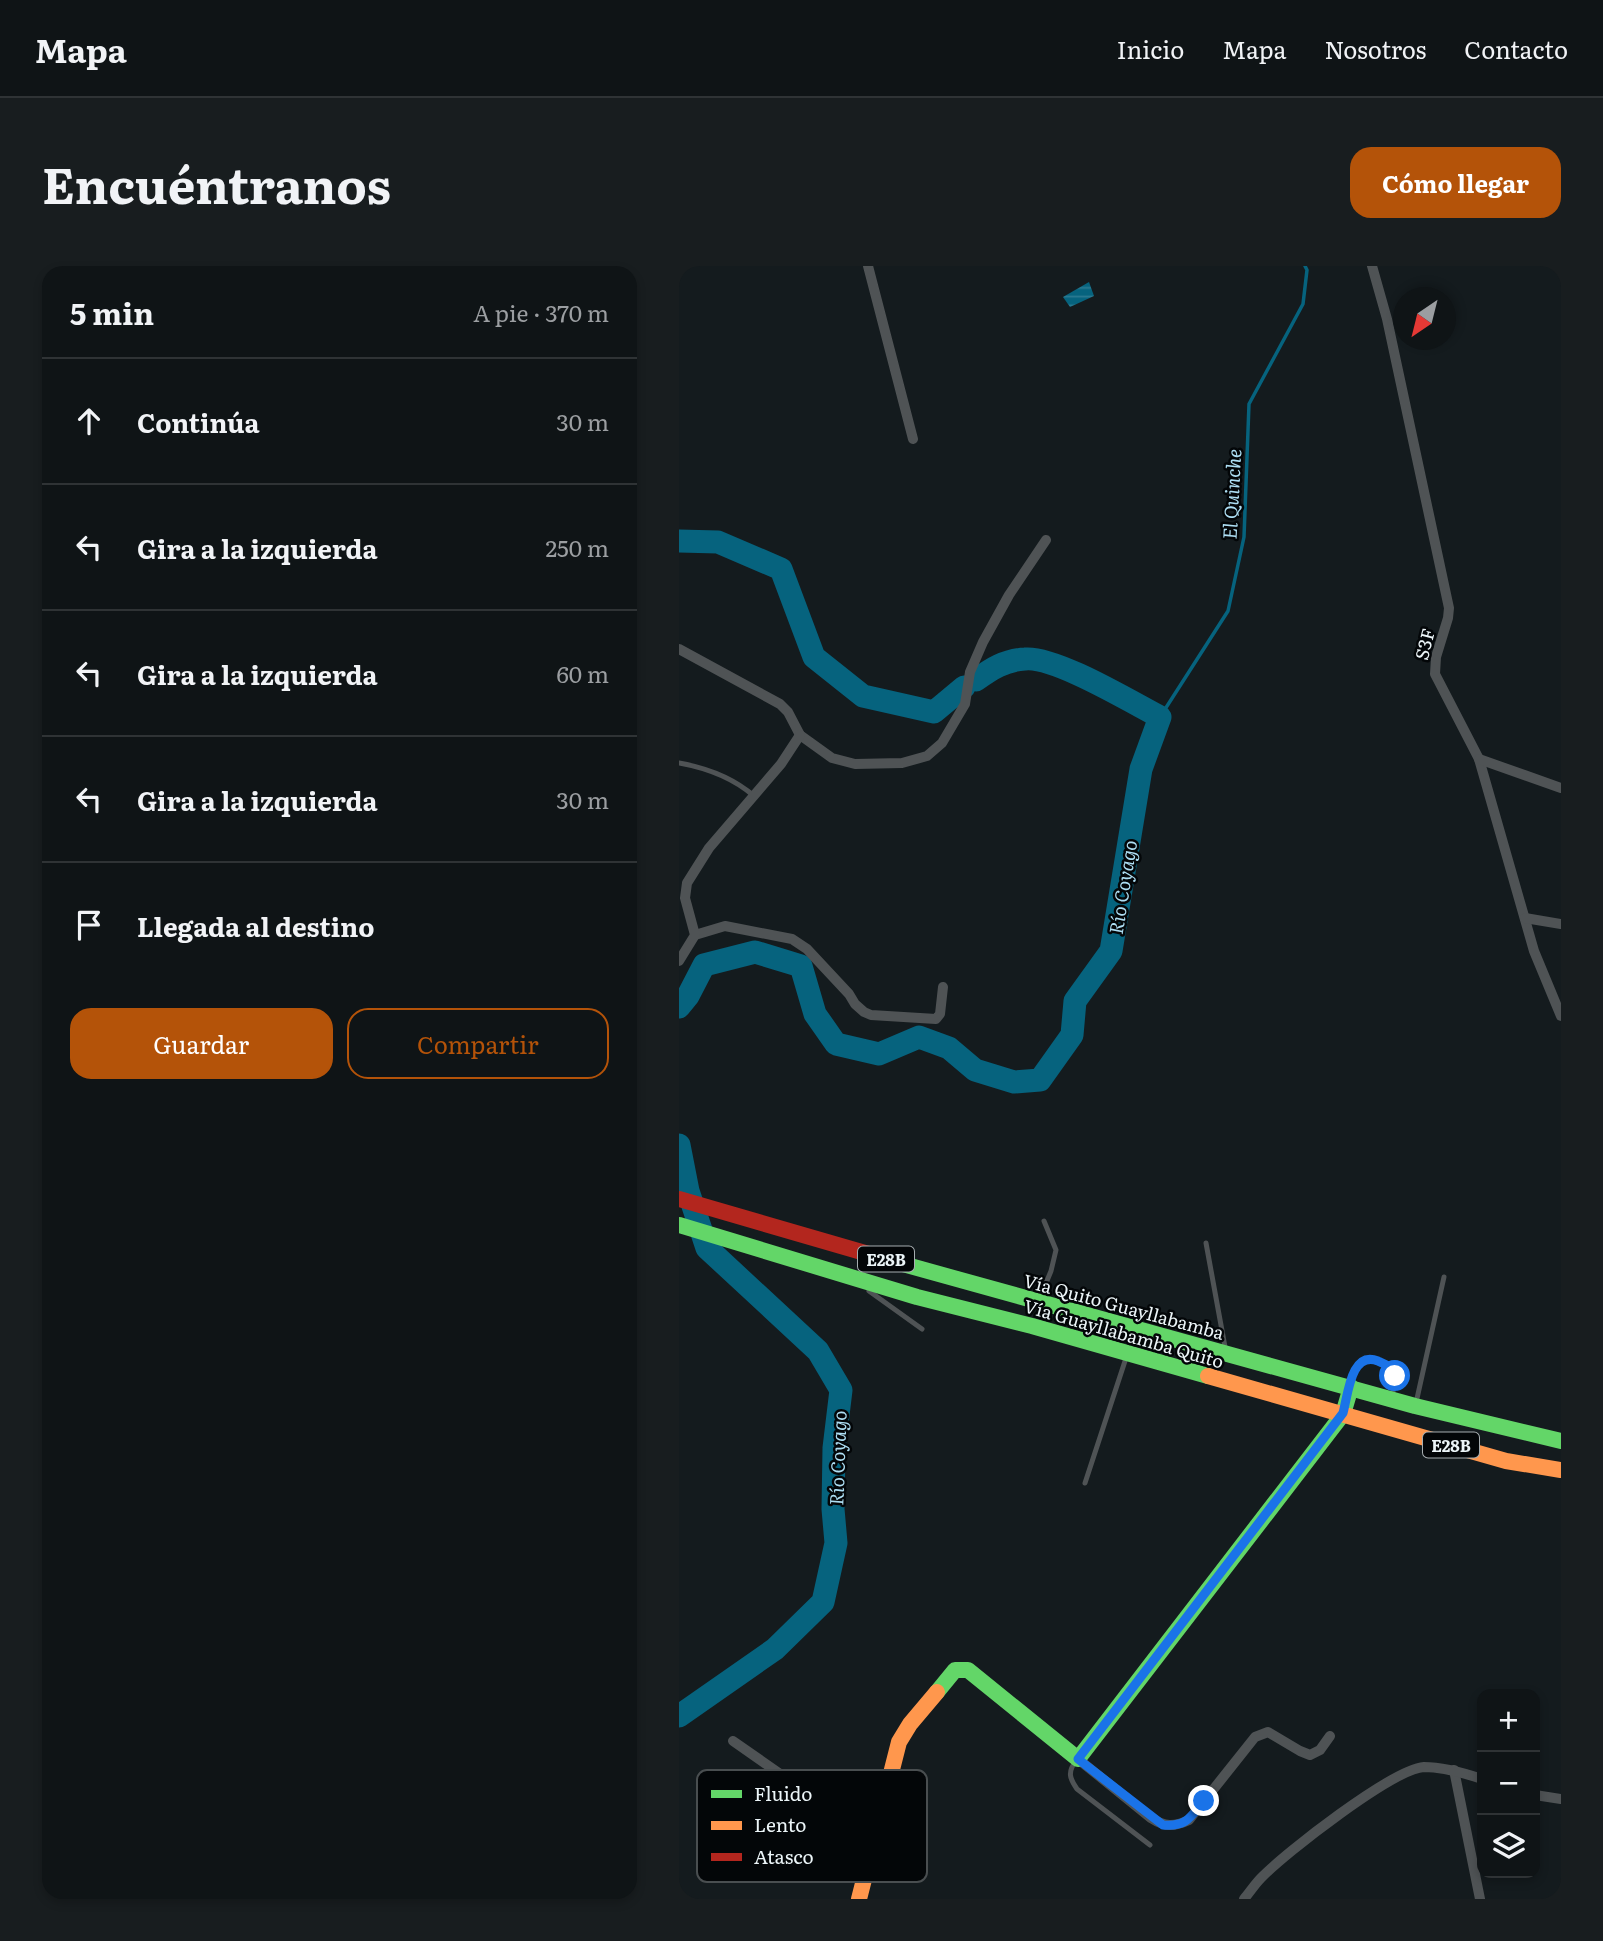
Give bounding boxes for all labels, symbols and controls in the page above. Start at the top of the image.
text: Mapa [35,24,127,73]
text: Inicio [1117,31,1184,66]
text: Mapa [1222,31,1286,66]
text: Nosotros [1324,31,1426,66]
text: Contacto [1464,31,1568,66]
text: Encuéntranos [42,146,391,219]
button: Cómo llegar [1350,147,1561,218]
north arrow [1393,287,1456,350]
text: 5 min [70,290,154,334]
text: A pie · 370 m [473,295,609,329]
icon: ahead [70,402,108,440]
text: Continúa [137,402,260,441]
text: 30 m [556,404,609,438]
water label: El Quinche [1215,448,1247,540]
icon: left [70,528,108,566]
text: Gira a la izquierda [137,528,378,567]
text: 250 m [545,530,609,564]
street label: S3F [1407,625,1441,663]
icon: left [70,654,108,692]
text: Gira a la izquierda [137,654,378,693]
text: 60 m [556,656,609,690]
icon: left [70,780,108,818]
text: Gira a la izquierda [137,780,378,819]
text: 30 m [556,782,609,816]
water label: Río Coyago [1101,838,1143,936]
icon: arrive [70,906,108,944]
text: Llegada al destino [137,906,374,945]
button: Guardar [70,1008,333,1079]
button: Compartir [347,1008,609,1079]
road number: E28B [858,1247,914,1272]
street label: Vía Quito Guayllabamba [1021,1266,1228,1346]
street label: Vía Guayllabamba Quito [1021,1292,1227,1374]
route start [1379,1360,1410,1391]
water label: Río Coyago [821,1410,853,1506]
road number: E28B [1423,1432,1479,1457]
map controls [1477,1689,1540,1878]
button: + [1477,1689,1540,1752]
button: − [1477,1752,1540,1815]
legend [697,1770,927,1882]
text: Fluido [754,1779,812,1807]
route end [1188,1785,1219,1816]
text: Lento [754,1810,807,1838]
button: layers [1477,1815,1540,1878]
text: Atasco [754,1842,814,1870]

